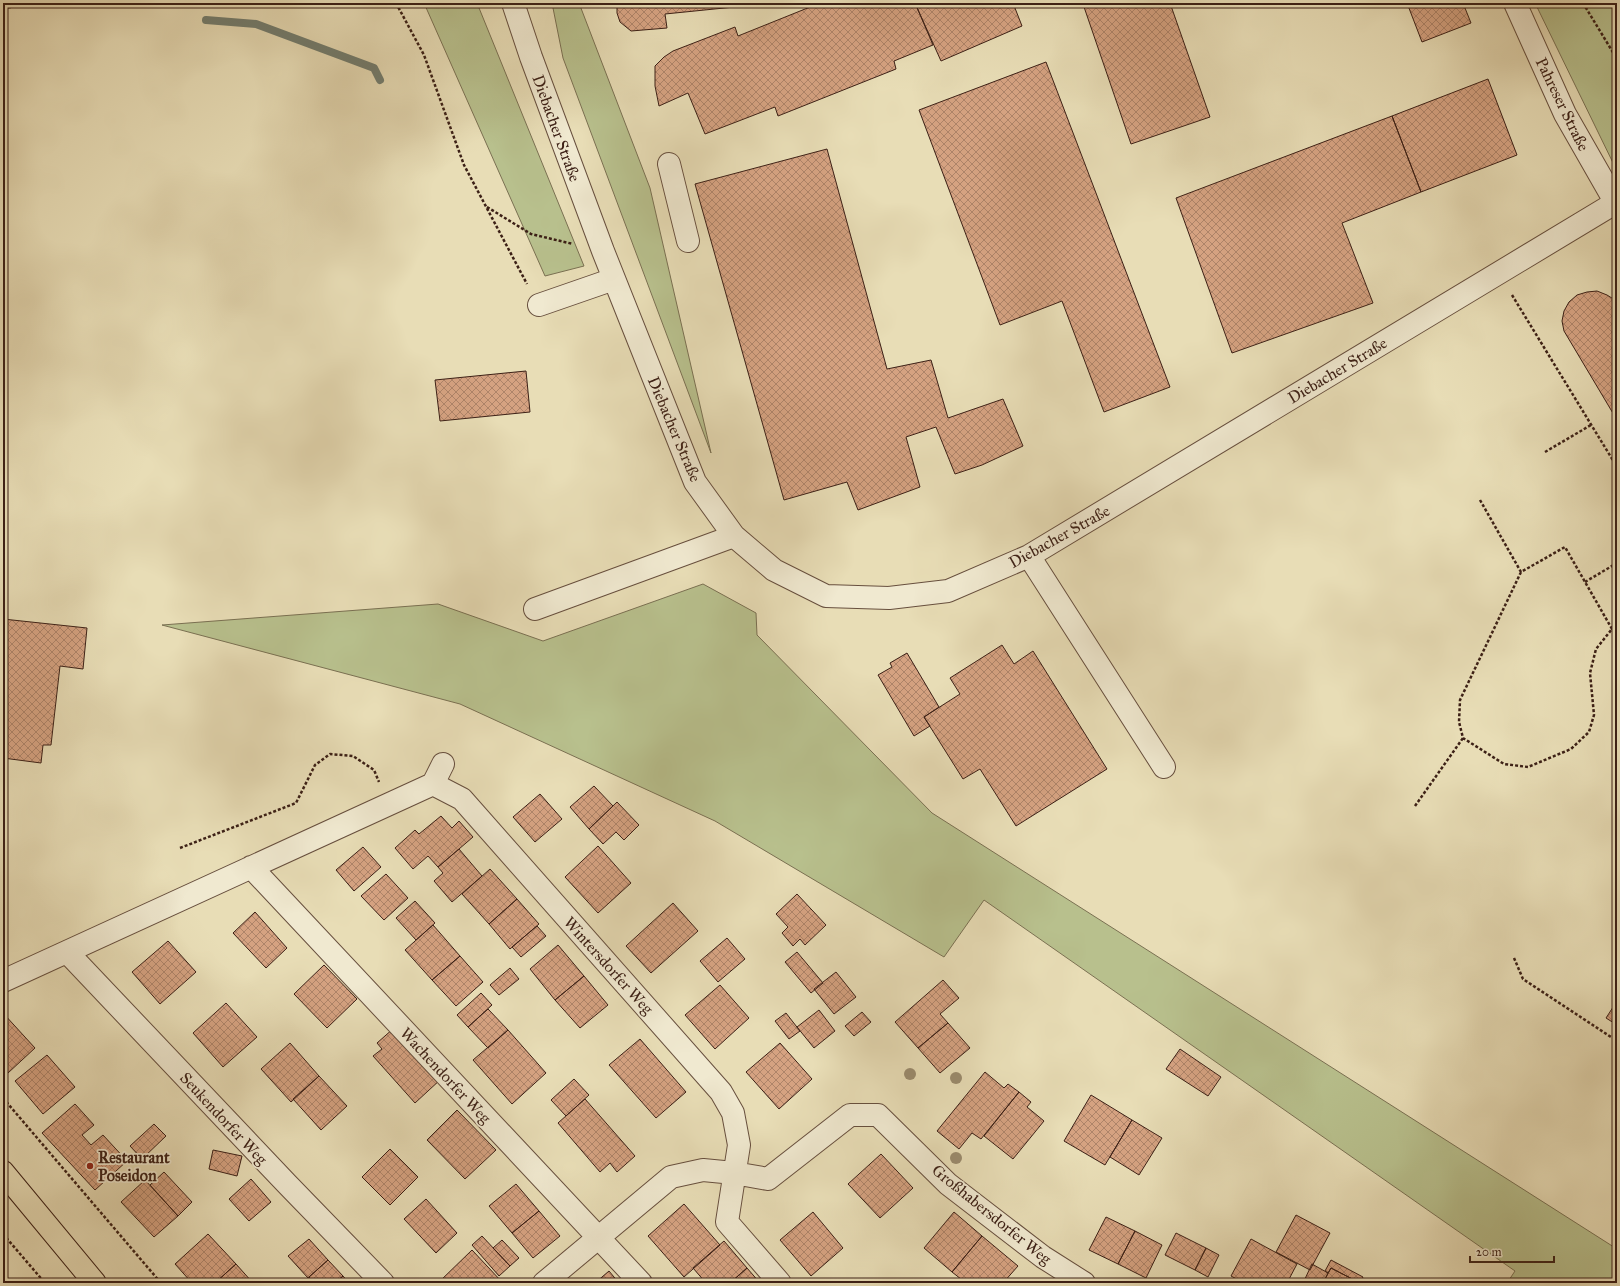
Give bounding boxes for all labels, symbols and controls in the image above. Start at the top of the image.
street label: Pahreser Straße [1532,54,1594,154]
street label: Diebacher Straße [528,72,585,185]
street label: Diebacher Straße [1284,333,1391,408]
street label: Diebacher Straße [644,374,705,485]
street label: Diebacher Straße [1005,501,1113,572]
street label: Wintersdorfer Weg [559,913,658,1019]
street label: Wachendorfer Weg [396,1023,495,1128]
street label: Seukendorfer Weg [175,1068,272,1169]
place label: Restaurant Poseidon [98,1148,170,1185]
street label: Großhabersdorfer Weg [928,1160,1056,1269]
marker: Restaurant Poseidon [85,1161,95,1171]
scale bar [1470,1238,1554,1264]
text: 20 m [1476,1245,1502,1259]

